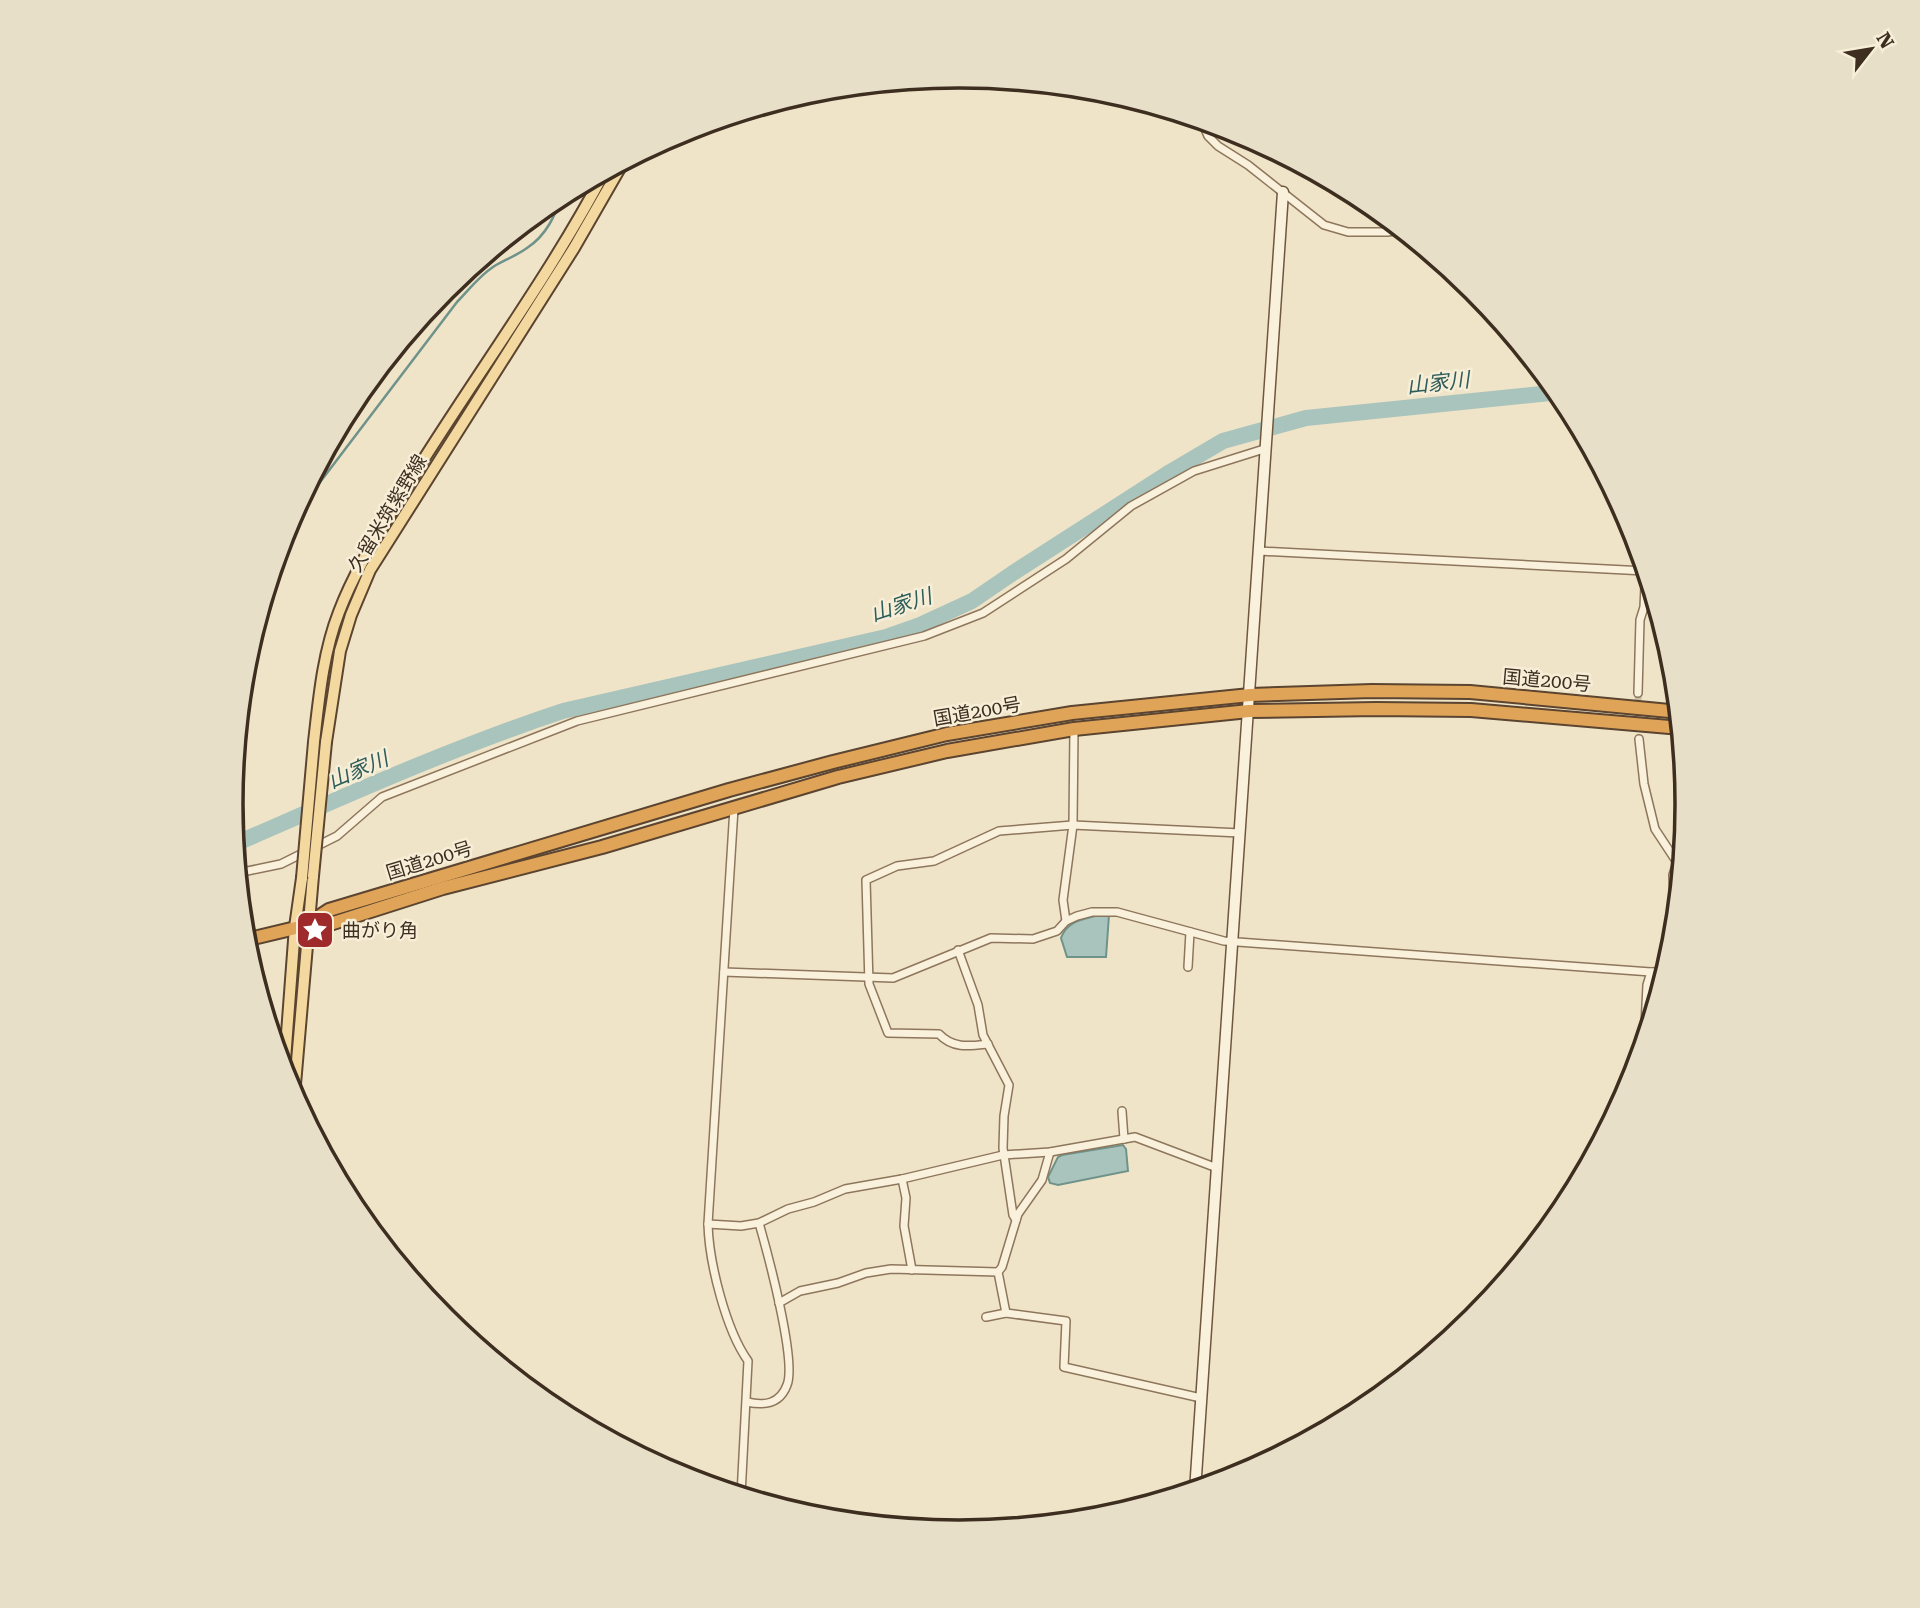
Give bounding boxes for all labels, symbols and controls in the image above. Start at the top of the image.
north arrow [1836,14,1906,84]
text: N [1872,28,1899,53]
water label: 山家川 [1405,368,1473,398]
street label: 久留米筑紫野線 [343,450,432,576]
water label: 山家川 [867,583,937,626]
street label: 国道200号 [1502,665,1592,696]
street label: 国道200号 [931,692,1023,731]
water label: 山家川 [324,746,394,793]
street label: 国道200号 [383,836,475,884]
place icon: 曲がり角 [294,909,336,951]
place label: 曲がり角 [342,919,418,942]

